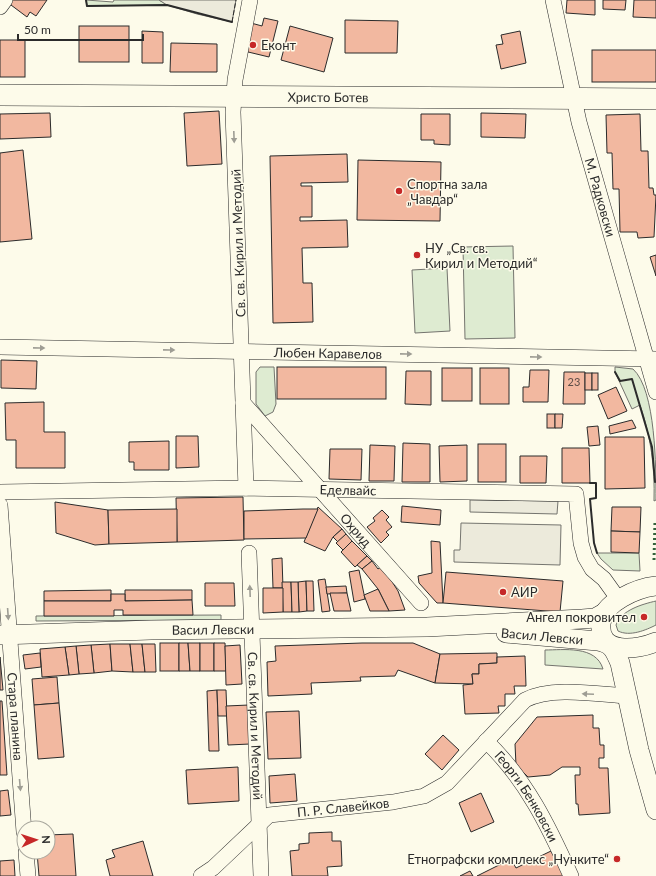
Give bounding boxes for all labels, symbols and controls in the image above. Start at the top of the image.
scale bar [18,16,143,42]
text: 50 m [24,22,51,37]
place label: Еконт [261,37,296,53]
marker: Еконт [248,40,258,50]
street label: Христо Ботев [287,89,369,105]
one-way arrow [230,131,237,143]
street label: М. Радковски [582,156,619,239]
street label: Св. св. Кирил и Методий [227,169,249,317]
place label: Спортна зала „Чавдар“ [407,176,487,207]
marker: Спортна зала „Чавдар“ [394,186,404,196]
place label: НУ „Св. св. Кирил и Методий“ [425,240,538,271]
marker: НУ „Св. св. Кирил и Методий“ [412,250,422,260]
street label: Любен Каравелов [273,344,382,362]
one-way arrow [33,345,46,351]
one-way arrow [163,347,176,353]
one-way arrow [400,351,413,357]
one-way arrow [530,353,542,360]
house number: 23 [568,375,580,388]
street label: Еделвайс [320,481,376,498]
street label: Охрид [337,510,375,550]
place label: АИР [511,584,538,600]
one-way arrow [247,585,254,597]
marker: АИР [498,587,508,597]
one-way arrow [4,608,11,620]
place label: Ангел покровител [526,609,636,625]
marker: Ангел покровител [639,612,649,622]
street label: Васил Левски [172,621,254,638]
street label: Васил Левски [500,624,584,648]
street label: Св. св. Кирил и Методий [245,651,266,800]
street label: Стара планина [4,672,27,761]
one-way arrow [581,691,594,697]
street label: Георги Бенковски [492,747,562,844]
one-way arrow [17,779,24,791]
street label: П. Р. Славейков [296,794,390,820]
north arrow [16,820,56,860]
text: N [40,835,53,844]
place label: Етнографски комплекс „Нунките“ [407,851,609,867]
marker: Етнографски комплекс „Нунките“ [612,854,622,864]

